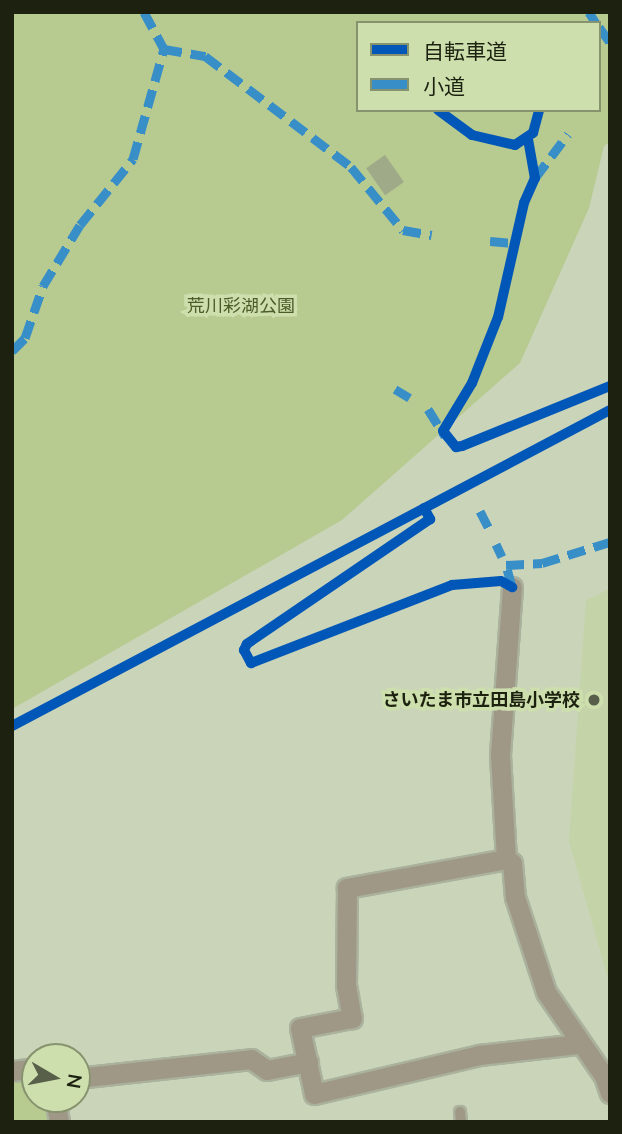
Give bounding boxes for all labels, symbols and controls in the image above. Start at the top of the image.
legend [356,21,601,112]
text: 自転車道 [423,38,507,64]
text: 小道 [423,73,465,99]
park label: 荒川彩湖公園 [187,295,295,317]
place label: さいたま市立田島小学校 [382,689,580,711]
marker: さいたま市立田島小学校 [586,692,602,708]
north arrow [21,1043,91,1113]
text: N [62,1072,88,1090]

